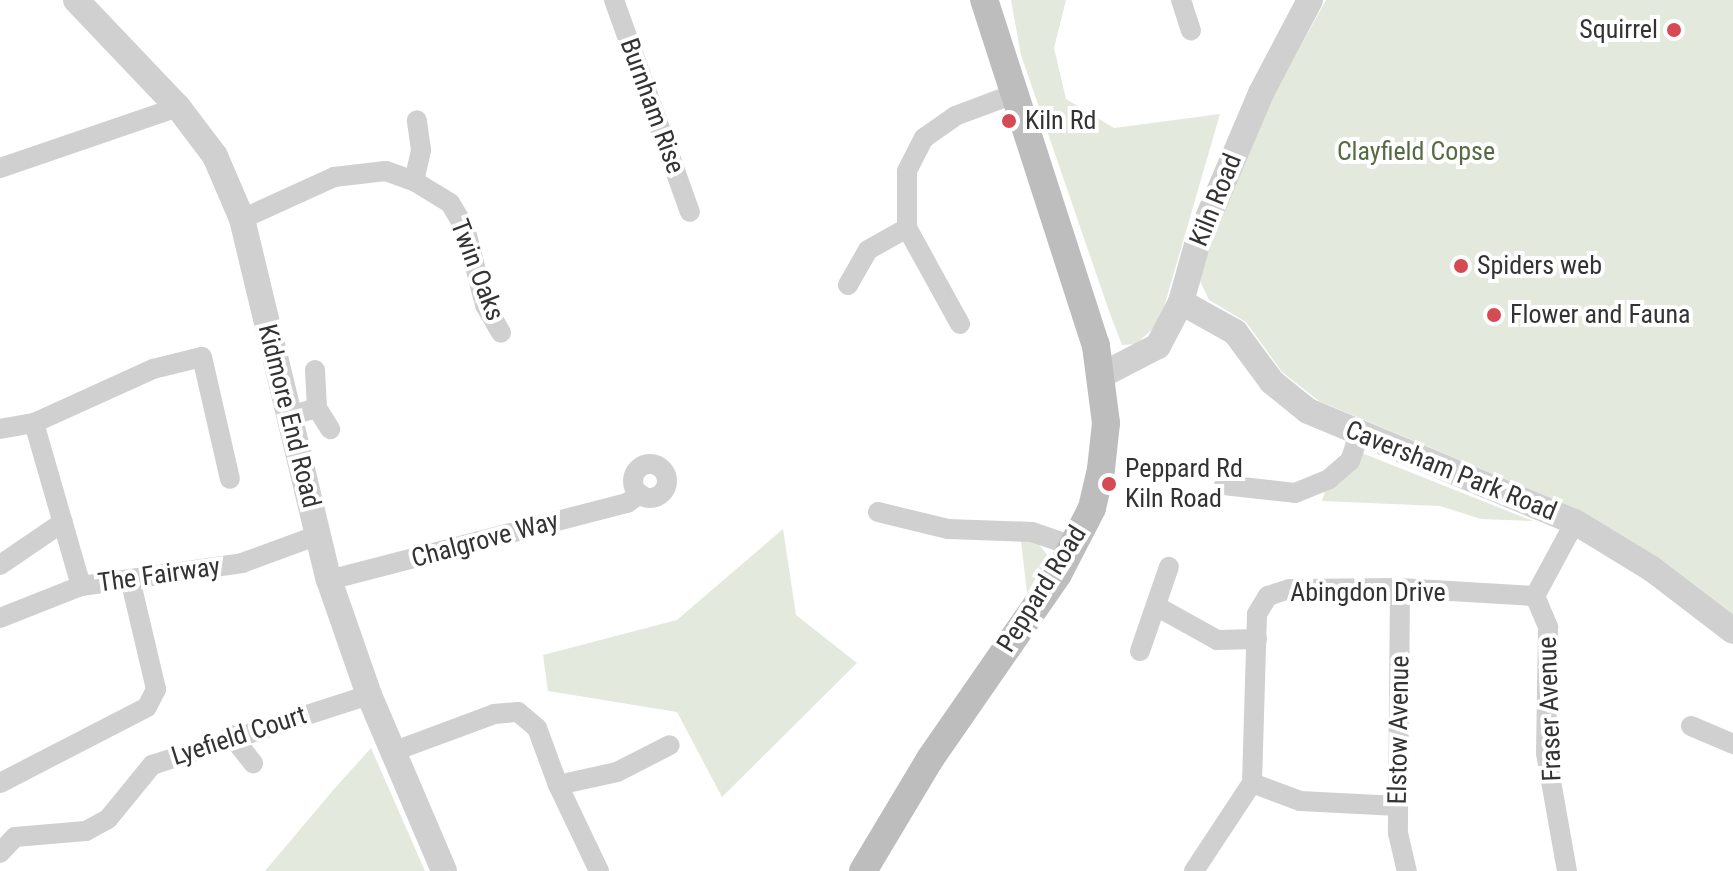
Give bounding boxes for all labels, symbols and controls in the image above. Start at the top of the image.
place label: Squirrel [1579,14,1658,46]
marker: Squirrel [1665,21,1683,39]
street label: Burnham Rise [613,34,691,178]
place label: Kiln Rd [1025,105,1096,137]
marker: Kiln Rd [1000,112,1018,130]
park label: Clayfield Copse [1337,136,1495,168]
street label: Kiln Road [1183,149,1249,251]
street label: Twin Oaks [443,215,511,325]
place label: Spiders web [1477,250,1602,282]
marker: Spiders web [1452,257,1470,275]
place label: Flower and Fauna [1510,299,1691,331]
marker: Flower and Fauna [1485,306,1503,324]
street label: Kidmore End Road [251,321,327,511]
street label: Caversham Park Road [1341,414,1561,528]
place label: Peppard Rd Kiln Road [1125,453,1243,514]
marker: Peppard Rd Kiln Road [1100,475,1118,493]
street label: Chalgrove Way [408,505,562,575]
street label: Peppard Road [991,520,1093,658]
street label: The Fairway [96,551,222,599]
street label: Abingdon Drive [1290,577,1446,609]
street label: Fraser Avenue [1532,636,1568,782]
street label: Elstow Avenue [1382,655,1416,805]
street label: Lyefield Court [168,700,310,772]

